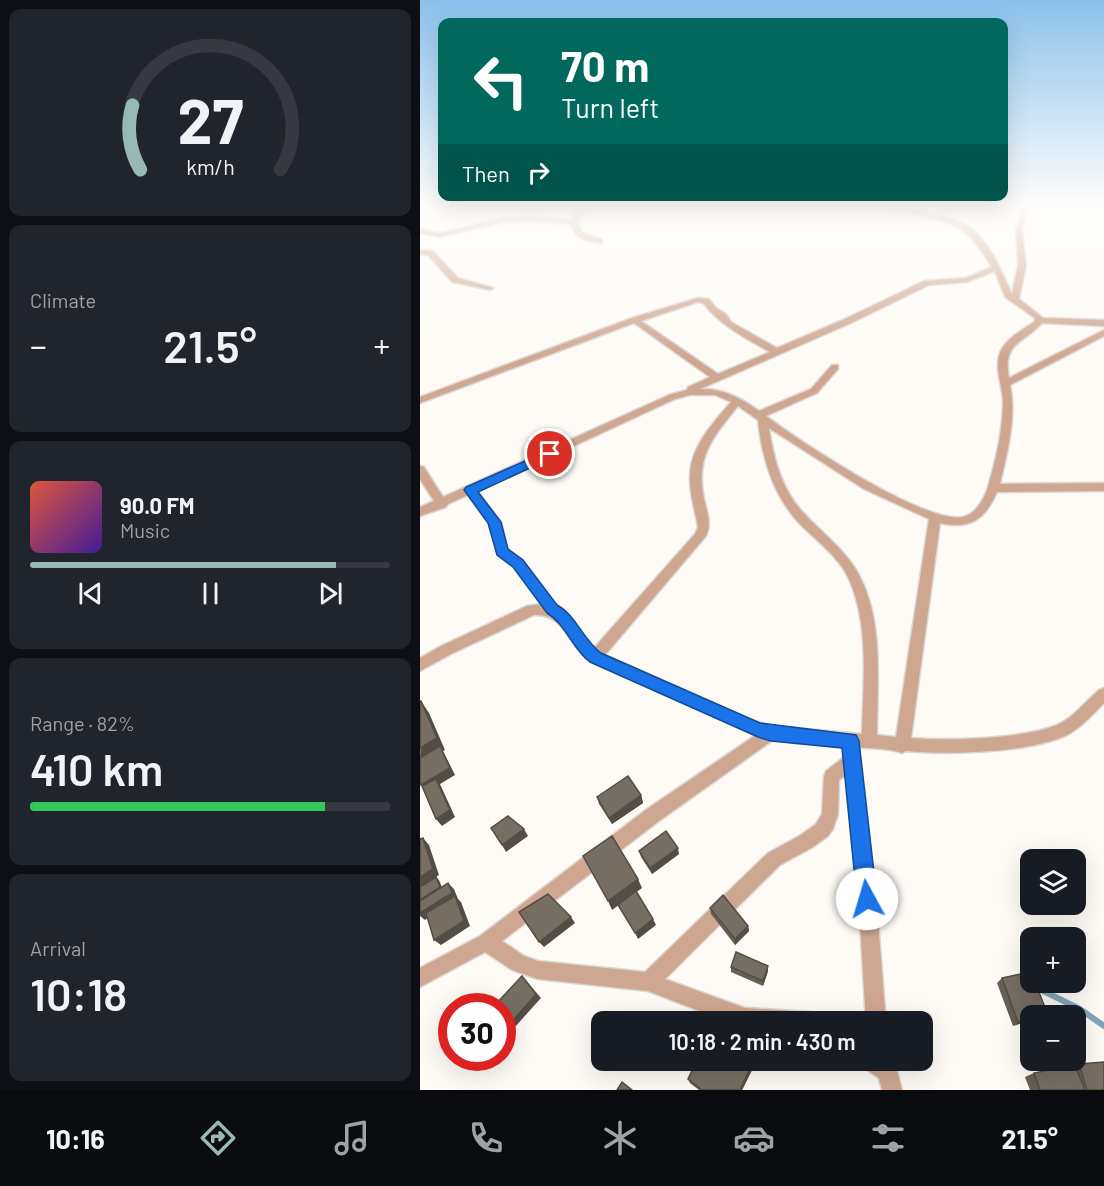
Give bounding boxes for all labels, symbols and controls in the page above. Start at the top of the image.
text: 70 m [561,40,649,90]
icon: left [462,42,540,120]
text: 27 [177,82,243,156]
text: Turn left [561,91,659,123]
text: km/h [186,154,234,179]
icon: right [522,156,555,189]
text: Then [462,160,510,186]
text: Climate [30,288,96,312]
text: 21.5° [163,318,257,372]
text: − [30,325,47,365]
text: + [373,325,390,365]
pin [524,428,575,479]
icon: arrive [533,437,566,470]
text: 90.0 FM [120,492,195,518]
text: Music [120,518,170,542]
icon: previous [74,577,107,610]
icon: pause [194,577,227,610]
icon: next [314,577,347,610]
text: Range · 82% [30,711,135,735]
text: 410 km [30,741,163,795]
map controls [1020,849,1086,1071]
button: layers [1020,849,1086,915]
position arrow [835,867,899,931]
button: + [1020,927,1086,993]
text: Arrival [30,936,86,960]
text: 10:18 [30,966,127,1020]
speed limit sign: 30 [438,993,516,1071]
button: − [1020,1005,1086,1071]
text: 10:18 · 2 min · 430 m [668,1028,856,1054]
icon: directions [197,1117,239,1159]
icon: music [331,1117,373,1159]
icon: phone [465,1117,507,1159]
icon: climate [599,1117,641,1159]
icon: car [733,1117,775,1159]
icon: filters [867,1117,909,1159]
text: 10:16 [46,1122,105,1154]
text: 21.5° [1001,1122,1058,1154]

